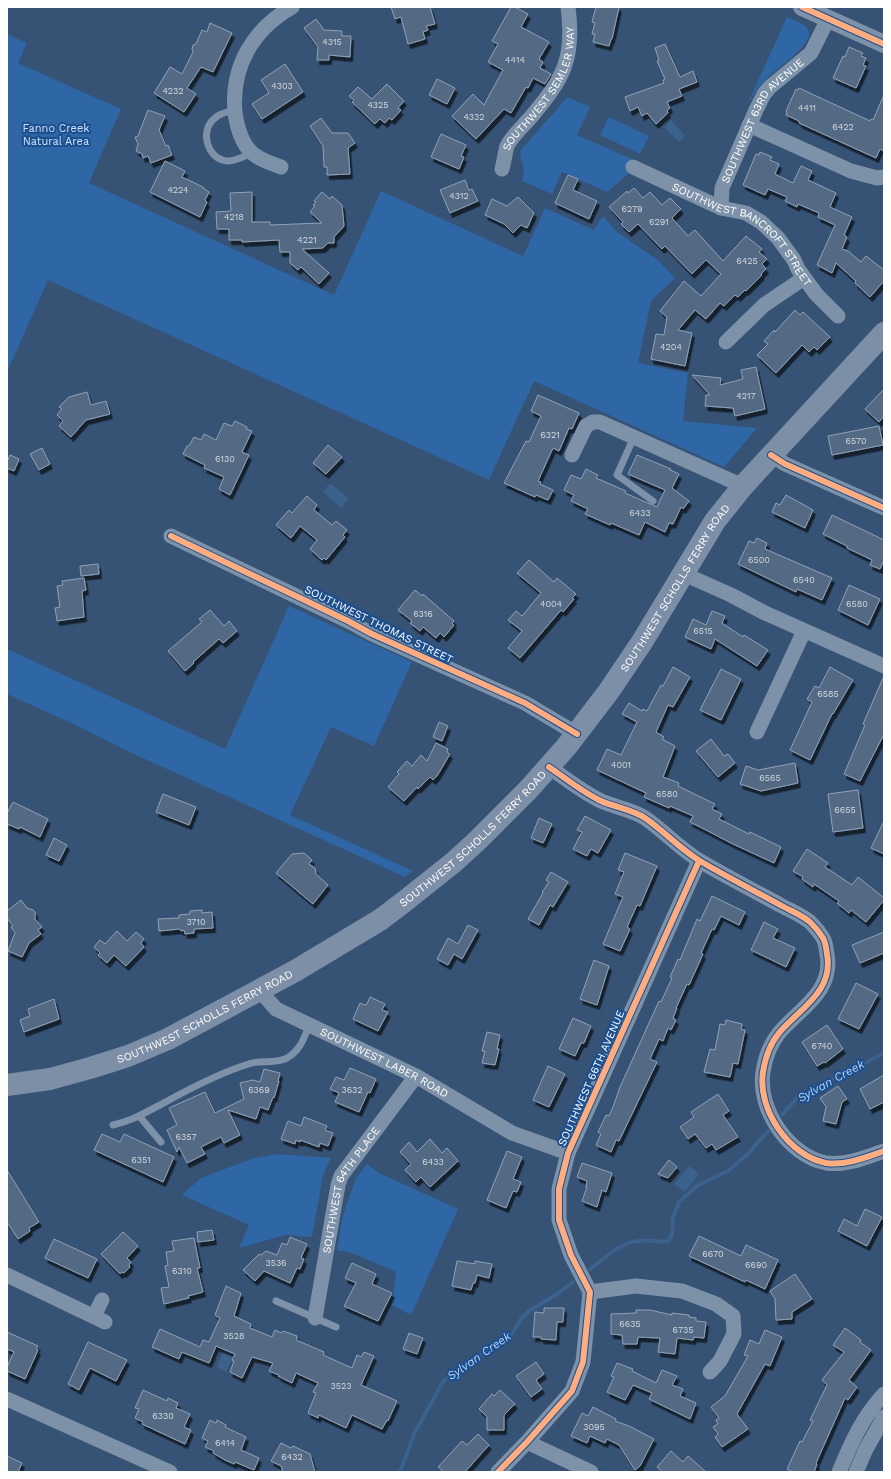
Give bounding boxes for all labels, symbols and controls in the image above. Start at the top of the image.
street label: SOUTHWEST SEMLER WAY [500,26,577,152]
house number: 4315 [322,37,342,47]
house number: 4414 [505,55,525,65]
street label: SOUTHWEST 63RD AVENUE [719,56,807,185]
house number: 4303 [271,81,293,91]
house number: 4232 [162,86,184,96]
house number: 4325 [367,100,389,110]
house number: 4411 [798,103,816,113]
house number: 4332 [463,112,485,122]
park label: Fanno Creek Natural Area [22,122,90,148]
house number: 6422 [832,122,854,132]
street label: SOUTHWEST BANCROFT STREET [670,180,814,289]
house number: 4224 [167,185,189,195]
house number: 4312 [449,191,469,201]
house number: 6279 [621,204,643,214]
house number: 4218 [224,212,244,222]
house number: 6291 [649,217,669,227]
house number: 4221 [297,235,317,245]
house number: 6425 [736,256,758,266]
house number: 4204 [660,342,682,352]
house number: 4217 [736,391,756,401]
house number: 6321 [540,430,560,440]
house number: 6570 [845,436,867,446]
house number: 6130 [215,454,235,464]
street label: SOUTHWEST SCHOLLS FERRY ROAD [618,502,733,675]
house number: 6433 [629,508,651,518]
house number: 6500 [748,555,770,565]
house number: 6540 [793,575,815,585]
street label: SOUTHWEST THOMAS STREET [302,583,455,666]
house number: 4004 [540,599,563,609]
house number: 6580 [846,599,868,609]
house number: 6316 [413,609,433,619]
house number: 6515 [693,626,713,636]
house number: 6585 [817,689,839,699]
house number: 4001 [611,760,631,770]
street label: SOUTHWEST SCHOLLS FERRY ROAD [397,768,549,910]
house number: 6565 [759,773,781,783]
house number: 6580 [656,789,678,799]
house number: 6655 [834,805,856,815]
house number: 3710 [186,917,206,927]
street label: SOUTHWEST SCHOLLS FERRY ROAD [115,967,295,1066]
street label: SOUTHWEST 66TH AVENUE [556,1008,627,1148]
street label: SOUTHWEST LABER ROAD [318,1025,451,1101]
house number: 6740 [812,1041,833,1051]
water label: Sylvan Creek [795,1057,867,1105]
house number: 6369 [248,1085,270,1095]
house number: 3632 [341,1085,363,1095]
street label: SOUTHWEST 64TH PLACE [320,1124,383,1255]
house number: 6357 [175,1132,197,1142]
house number: 6351 [131,1155,151,1165]
house number: 6433 [422,1157,444,1167]
house number: 6670 [702,1249,724,1259]
house number: 3536 [265,1258,287,1268]
house number: 6690 [745,1260,767,1270]
house number: 6310 [172,1266,192,1276]
house number: 6635 [619,1319,641,1329]
house number: 6735 [673,1325,693,1335]
water label: Sylvan Creek [445,1329,514,1383]
house number: 3528 [223,1331,245,1341]
house number: 3523 [331,1381,351,1391]
house number: 6330 [152,1411,174,1421]
house number: 3095 [583,1422,605,1432]
house number: 6414 [215,1438,235,1448]
house number: 6432 [281,1452,303,1462]

